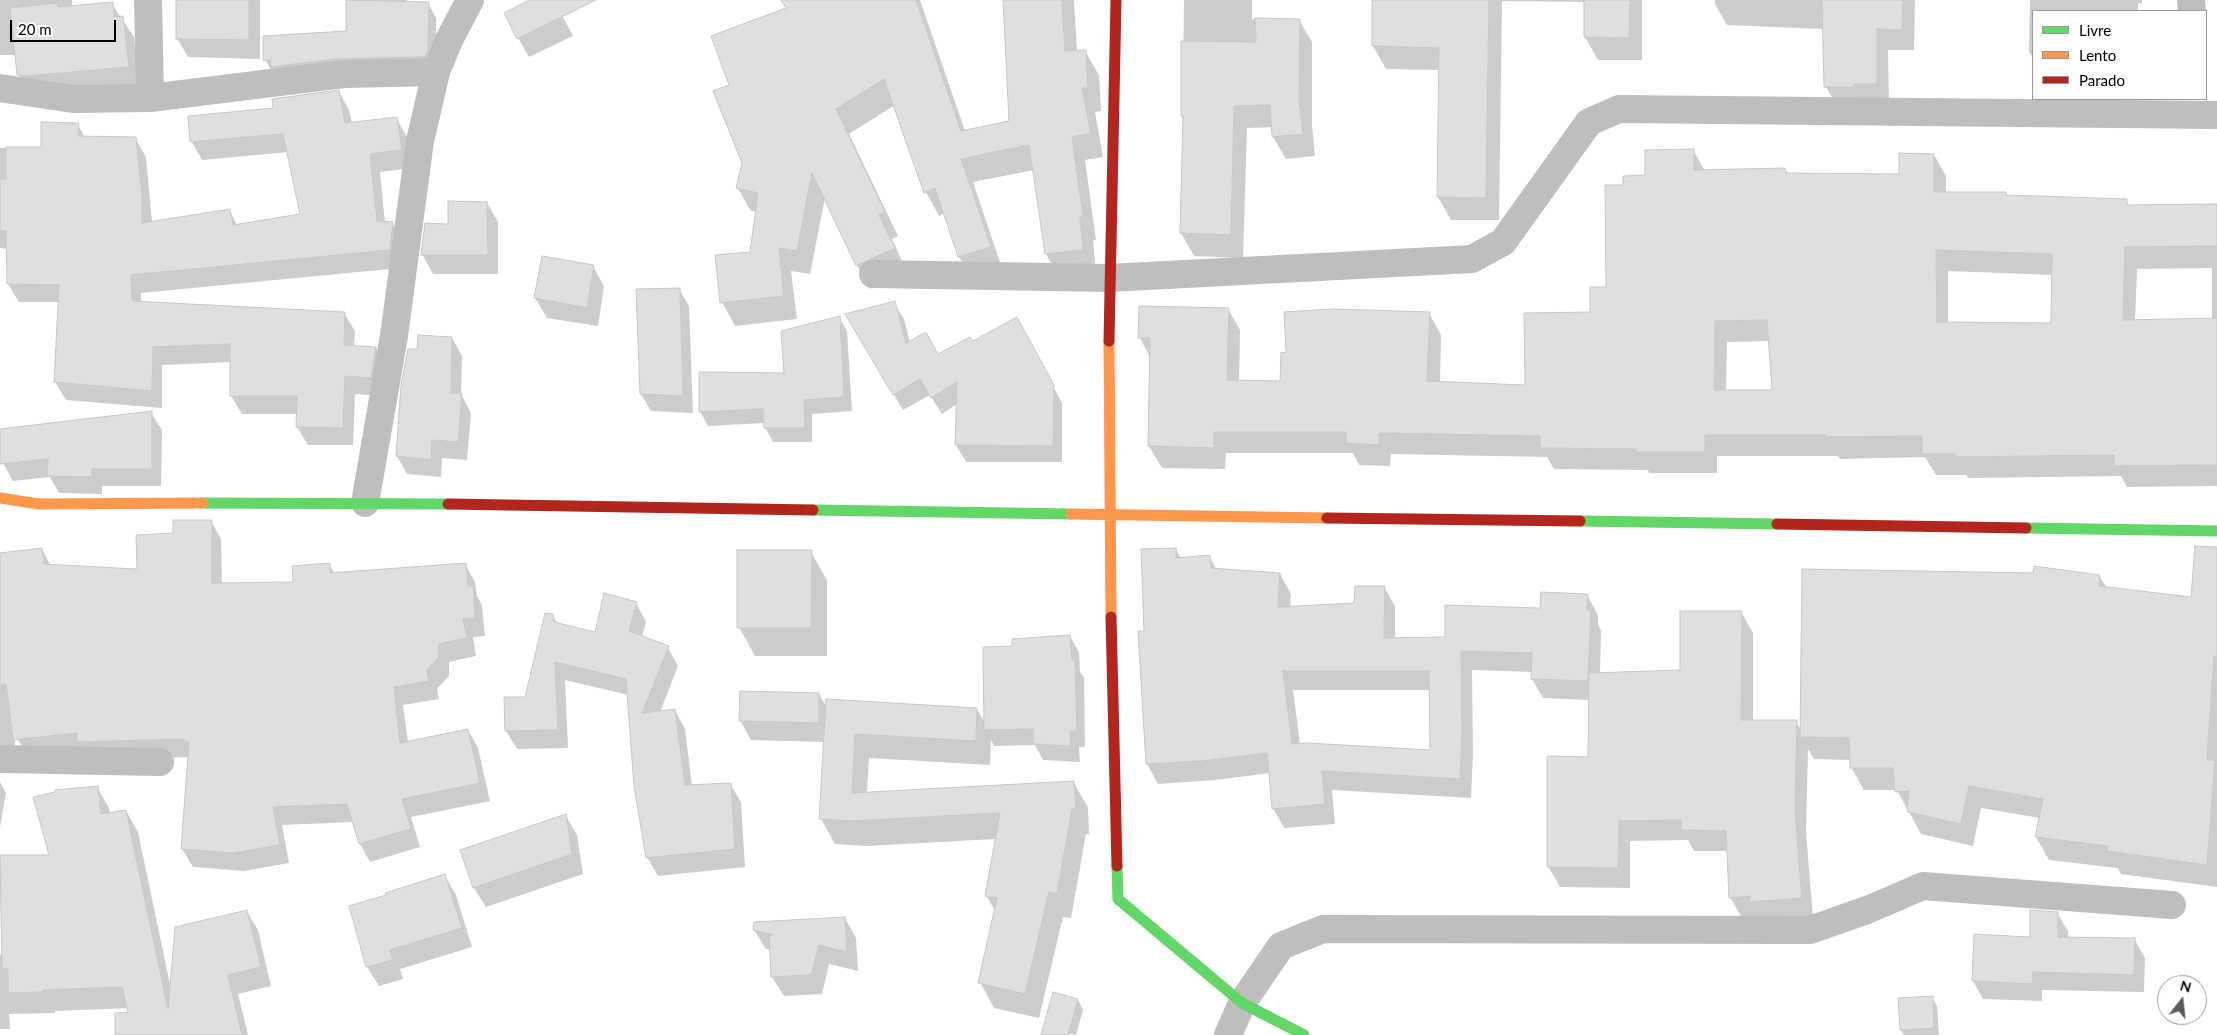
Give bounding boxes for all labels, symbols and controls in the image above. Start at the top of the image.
scale bar [12,10,119,42]
legend [2032,10,2207,100]
text: 20 m [18,20,52,38]
text: Livre [2079,21,2111,39]
text: Lento [2079,46,2116,64]
text: Parado [2079,71,2125,89]
north arrow [2157,975,2207,1025]
text: N [2178,976,2194,996]

